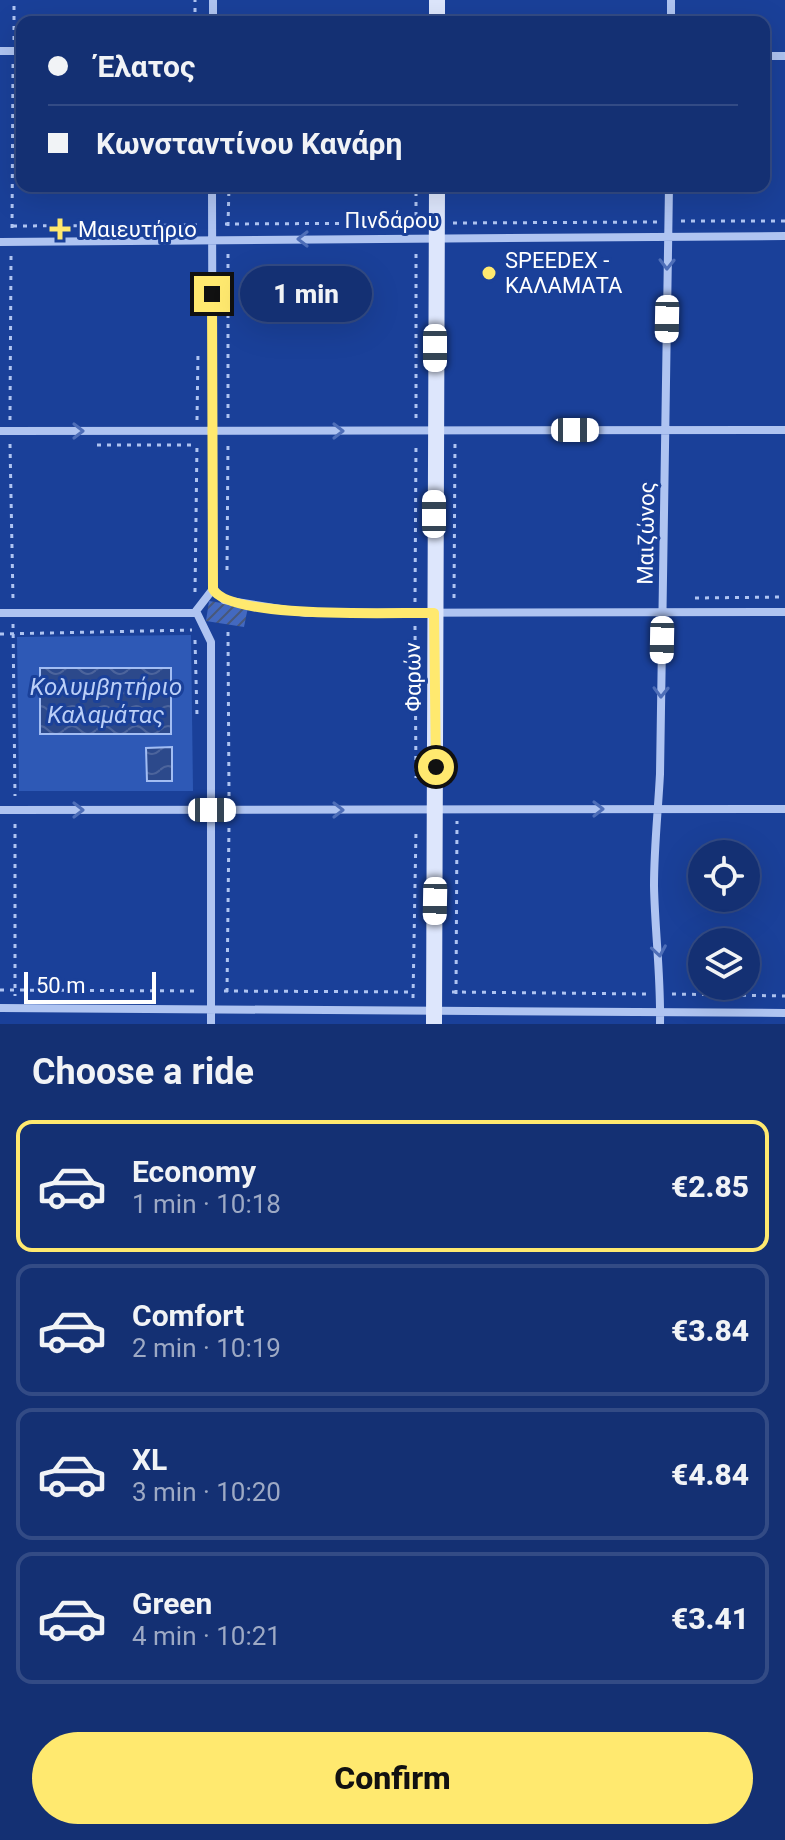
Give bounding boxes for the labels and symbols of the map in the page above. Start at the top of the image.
street label: Πινδάρου [345,208,439,233]
place label: Μαιευτήριο [78,217,197,242]
marker: Μαιευτήριο [49,218,71,240]
one-way arrow [296,230,309,247]
place label: SPEEDEX - ΚΑΛΑΜΑΤΑ [505,248,623,298]
one-way arrow [659,258,676,271]
marker: SPEEDEX - ΚΑΛΑΜΑΤΑ [480,264,498,282]
callout: 1 min [240,266,372,322]
route end [194,276,230,312]
car [655,295,679,343]
car [423,324,447,372]
car [551,418,599,442]
one-way arrow [72,422,85,440]
one-way arrow [332,422,345,440]
street label: Μαιζώνος [633,481,659,585]
car [422,490,446,538]
car [650,616,674,664]
street label: Φαρών [400,642,426,712]
water label: Κολυμβητήριο Καλαμάτας [30,673,182,729]
one-way arrow [652,686,670,699]
route start [418,749,454,785]
car [188,798,236,822]
one-way arrow [592,800,605,818]
one-way arrow [72,801,85,819]
one-way arrow [332,801,345,819]
car [423,877,447,925]
one-way arrow [650,945,667,958]
scale bar [24,968,156,1004]

